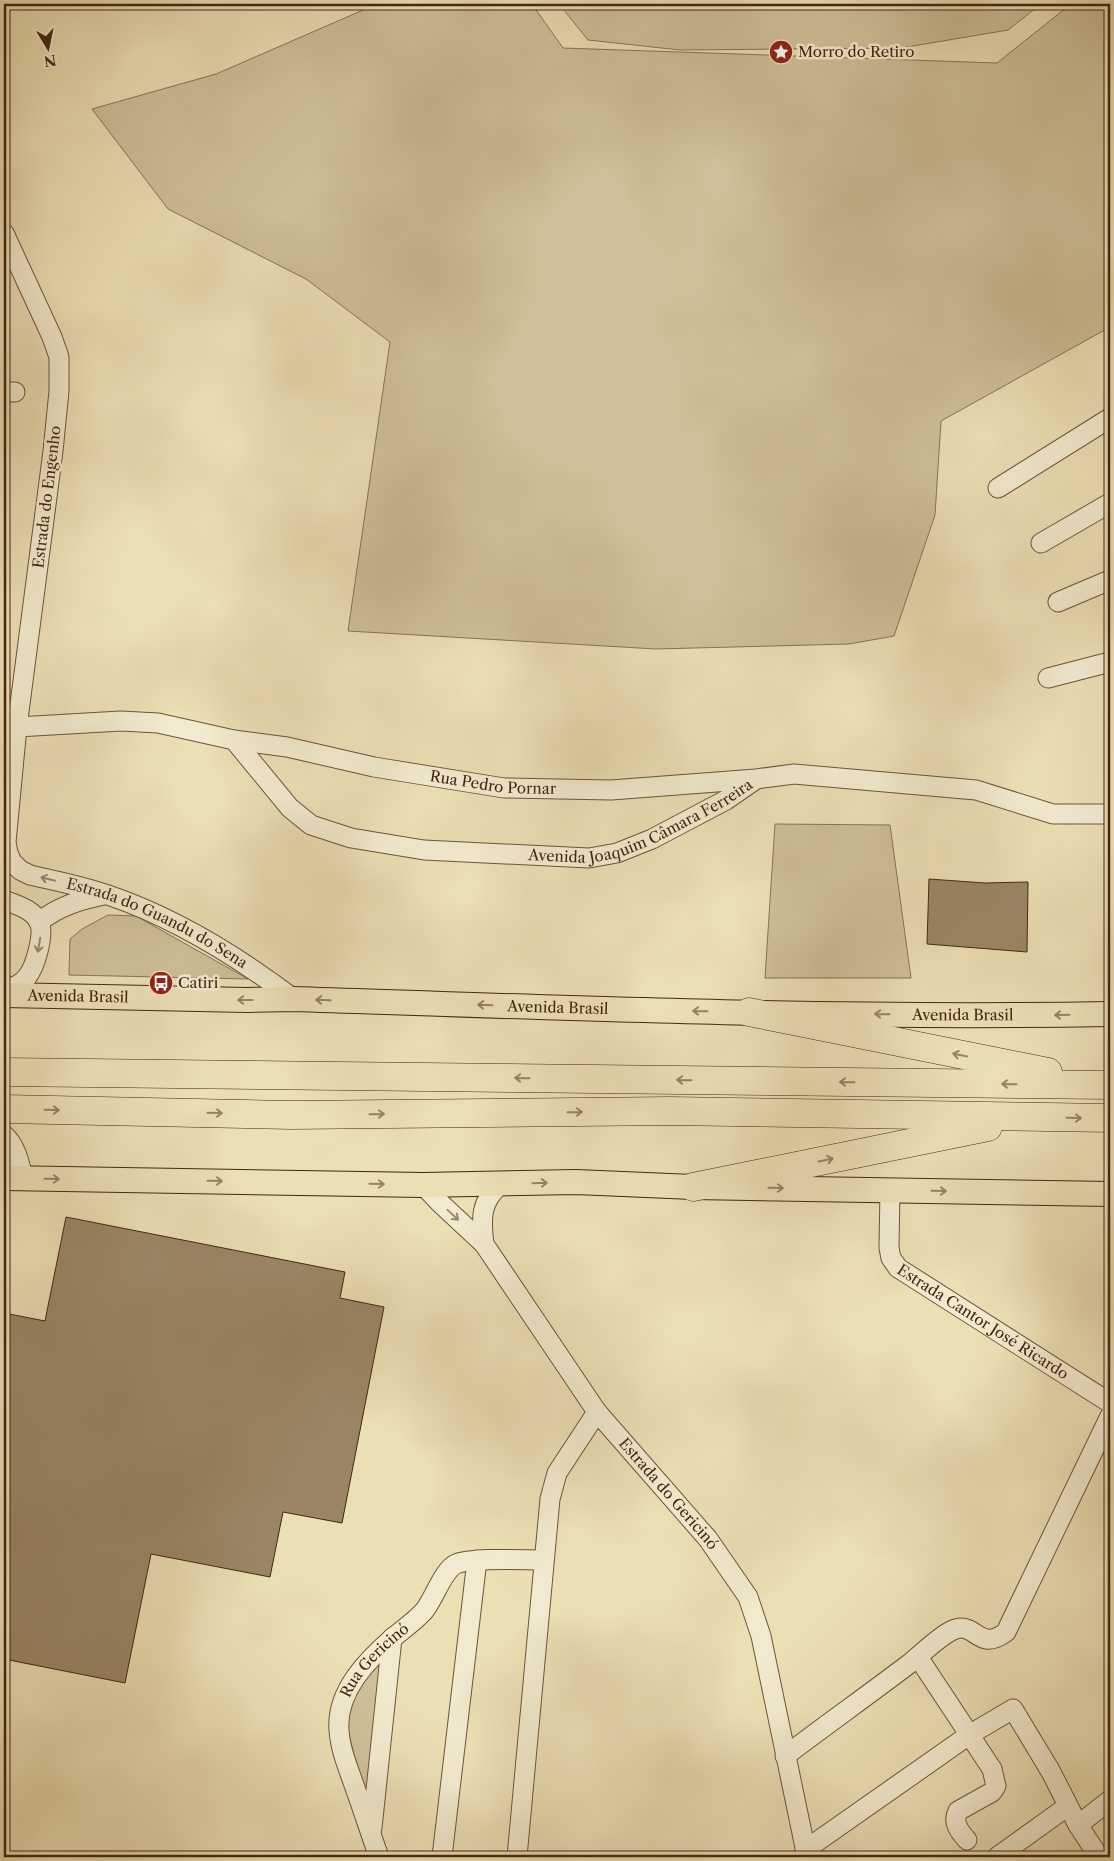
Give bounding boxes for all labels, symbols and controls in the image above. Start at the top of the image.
north arrow [22,22,72,72]
place icon: Morro do Retiro [768,39,794,65]
place label: Morro do Retiro [798,42,914,61]
text: N [43,51,58,71]
street label: Estrada do Engenho [28,425,65,569]
street label: Rua Pedro Pornar [429,766,557,798]
street label: Avenida Joaquim Câmara Ferreira [527,775,756,867]
one-way arrow [40,874,56,883]
street label: Estrada do Guandu do Sena [65,874,251,972]
one-way arrow [33,936,43,952]
bus stop icon: Catiri [148,970,174,996]
place label: Catiri [178,973,219,992]
street label: Avenida Brasil [26,985,129,1007]
one-way arrow [238,995,254,1005]
one-way arrow [315,995,331,1004]
street label: Avenida Brasil [506,996,609,1018]
one-way arrow [477,1001,493,1010]
street label: Avenida Brasil [911,1005,1014,1024]
one-way arrow [692,1007,708,1016]
one-way arrow [874,1009,890,1019]
one-way arrow [1054,1010,1070,1019]
one-way arrow [952,1049,968,1059]
one-way arrow [514,1073,530,1083]
one-way arrow [676,1075,692,1085]
one-way arrow [839,1077,855,1087]
one-way arrow [1001,1079,1018,1089]
one-way arrow [44,1105,60,1115]
one-way arrow [566,1107,583,1117]
one-way arrow [206,1108,223,1118]
one-way arrow [369,1109,385,1119]
one-way arrow [1066,1113,1082,1122]
one-way arrow [818,1155,834,1164]
one-way arrow [44,1174,60,1184]
one-way arrow [207,1177,223,1186]
one-way arrow [532,1178,548,1187]
one-way arrow [369,1179,385,1189]
one-way arrow [768,1184,784,1193]
one-way arrow [930,1186,947,1196]
one-way arrow [447,1209,459,1221]
street label: Estrada Cantor José Ricardo [894,1260,1072,1383]
street label: Estrada do Gericinó [615,1434,722,1553]
street label: Rua Gericinó [336,1619,412,1700]

